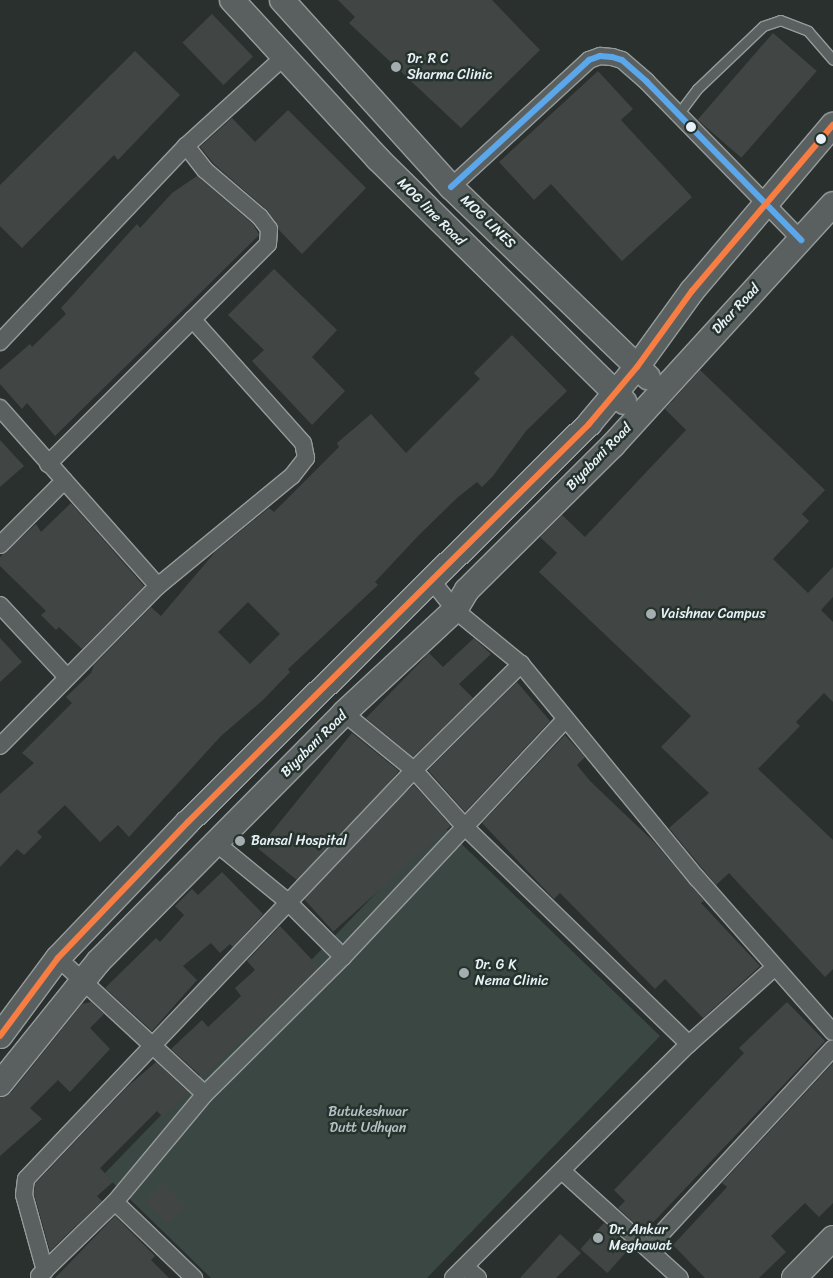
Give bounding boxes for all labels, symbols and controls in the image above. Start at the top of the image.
place label: Dr. R C Sharma Clinic [407,51,492,84]
marker: Dr. R C Sharma Clinic [389,60,403,74]
unlabelled marker [686,122,696,132]
unlabelled marker [816,134,826,144]
street label: MOG line Road [394,175,468,249]
street label: MOG LINES [457,192,519,252]
street label: Dhar Road [709,281,763,337]
street label: Biyabani Road [563,420,635,494]
place label: Vaishnav Campus [661,606,765,622]
marker: Vaishnav Campus [645,608,657,620]
street label: Biyabani Road [277,707,351,781]
place label: Bansal Hospital [251,833,347,849]
marker: Bansal Hospital [233,834,247,848]
place label: Dr. G K Nema Clinic [475,957,548,990]
marker: Dr. G K Nema Clinic [457,966,471,980]
park label: Butukeshwar Dutt Udhyan [328,1104,408,1136]
place label: Dr. Ankur Meghawat [609,1222,672,1254]
marker: Dr. Ankur Meghawat [591,1231,605,1245]

